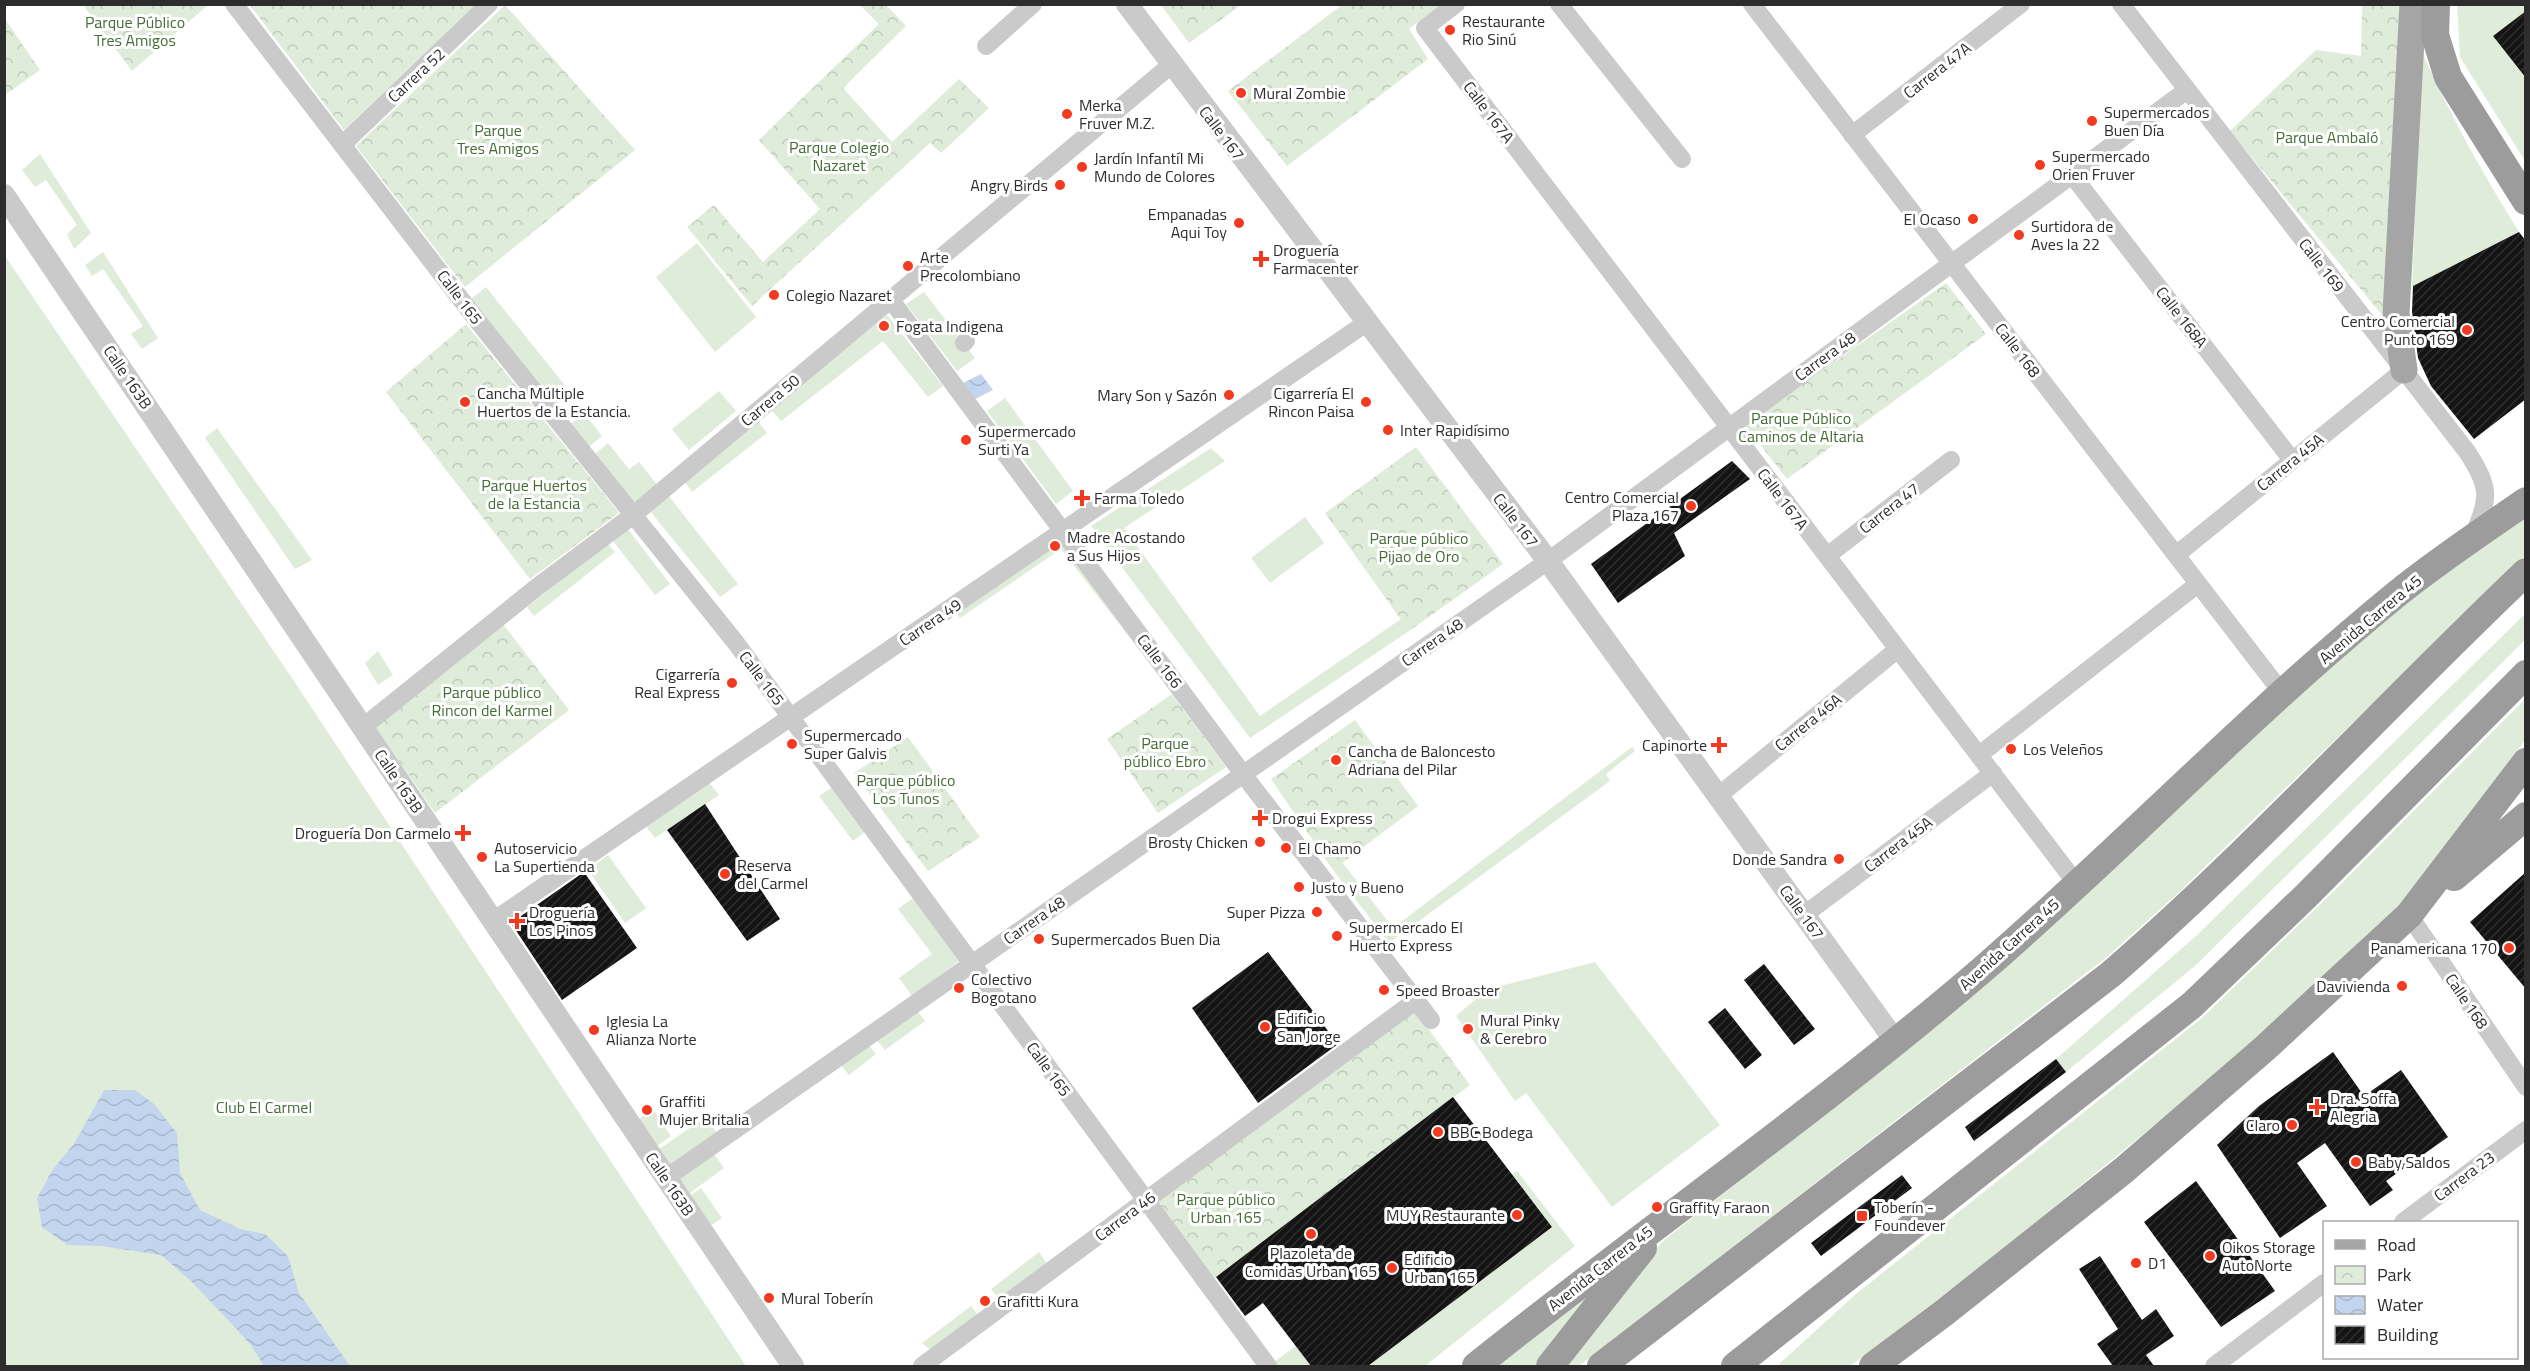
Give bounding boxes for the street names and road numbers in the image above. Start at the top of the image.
street label: Carrera 47A [1898,36,1976,104]
street label: Carrera 52 [382,42,450,108]
street label: Calle 167A [1458,76,1521,148]
street label: Calle 167 [1194,101,1250,165]
street label: Calle 169 [2293,233,2351,297]
street label: Calle 165 [432,265,488,329]
street label: Calle 168A [2150,281,2214,353]
street label: Calle 168 [1990,318,2046,382]
street label: Carrera 48 [1789,325,1861,386]
street label: Calle 163B [98,340,158,414]
street label: Carrera 50 [735,368,805,432]
street label: Carrera 45A [2251,427,2329,497]
street label: Calle 167A [1752,463,1815,535]
street label: Carrera 47 [1854,477,1924,539]
street label: Calle 167 [1488,488,1544,552]
street label: Avenida Carrera 45 [2313,569,2427,669]
street label: Carrera 49 [894,592,966,652]
street label: Carrera 48 [1396,612,1468,672]
street label: Calle 166 [1132,629,1188,693]
street label: Calle 165 [734,646,790,710]
street label: Carrera 46A [1769,687,1847,757]
street label: Calle 163B [369,744,429,818]
street label: Carrera 45A [1859,810,1938,878]
street label: Calle 167 [1774,880,1830,944]
street label: Carrera 48 [998,890,1070,950]
street label: Avenida Carrera 45 [1954,892,2064,996]
street label: Calle 168 [2440,968,2494,1034]
street label: Calle 165 [1021,1037,1077,1101]
street label: Carrera 23 [2429,1145,2499,1207]
street label: Calle 163B [640,1147,700,1221]
street label: Carrera 46 [1090,1185,1160,1247]
street label: Avenida Carrera 45 [1542,1219,1658,1317]

